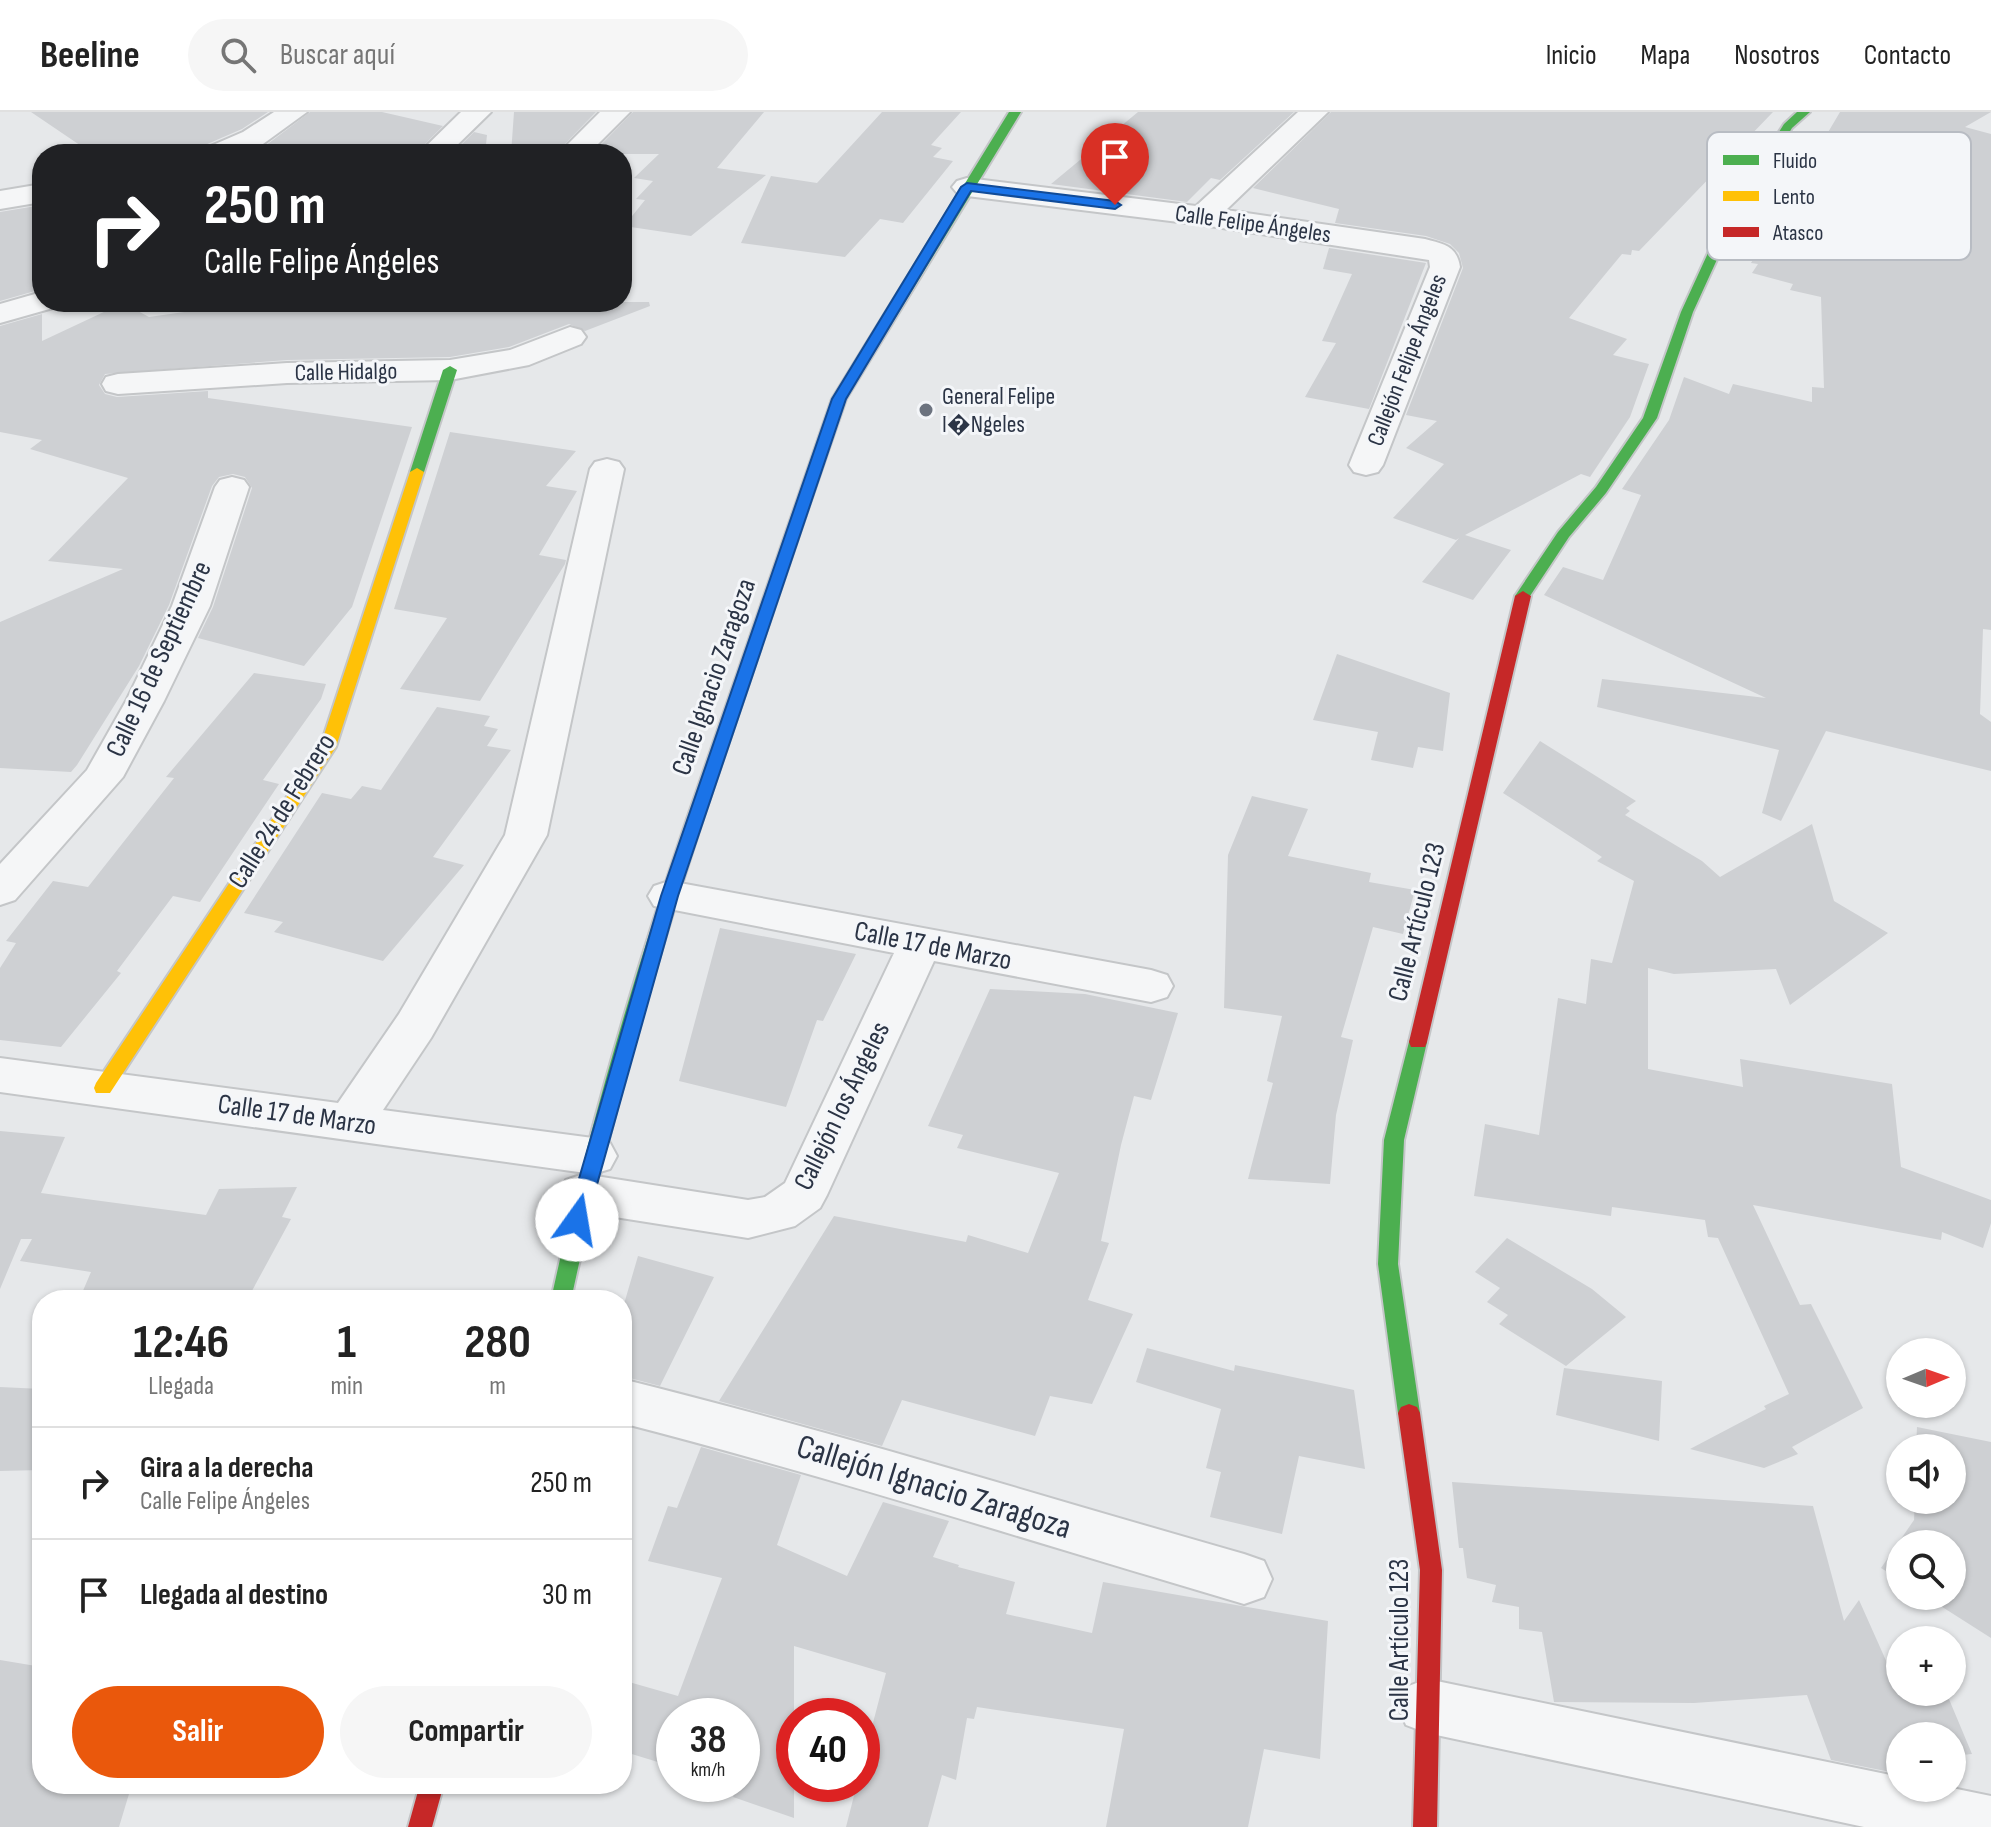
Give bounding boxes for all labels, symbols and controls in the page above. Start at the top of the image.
search box [188,19,748,91]
text: Beeline [40,33,140,78]
icon: search [216,33,260,77]
text: Buscar aquí [280,37,395,73]
text: Inicio [1546,39,1597,72]
text: Mapa [1641,39,1690,72]
text: Nosotros [1734,39,1820,72]
text: Contacto [1864,39,1951,72]
pin [1081,123,1149,205]
legend [1707,132,1971,260]
icon: arrive [1093,135,1137,179]
text: Fluido [1773,148,1817,175]
text: 250 m [204,173,326,240]
icon: right [72,176,176,280]
text: Lento [1773,184,1815,211]
street label: Calle Felipe Ángeles [1173,199,1333,249]
text: Atasco [1772,220,1823,247]
text: Calle Felipe Ángeles [204,241,439,284]
street label: Callejón Felipe Ángeles [1361,270,1453,450]
street label: Calle Hidalgo [294,357,398,387]
place label: General Felipe I�Ngeles [942,382,1055,439]
marker: General Felipe I�Ngeles [917,401,935,419]
street label: Calle 16 de Septiembre [99,556,219,762]
street label: Calle Ignacio Zaragoza [665,574,763,780]
street label: Calle 24 de Febrero [221,728,343,894]
street label: Calle Artículo 123 [1381,839,1453,1005]
street label: Calle 17 de Marzo [852,915,1014,977]
street label: Callejón los Ángeles [787,1016,897,1196]
street label: Calle 17 de Marzo [216,1088,378,1142]
position arrow [535,1178,619,1262]
text: 12:46 [133,1314,229,1371]
text: 1 [337,1314,356,1371]
text: 280 [464,1314,531,1371]
north arrow [1886,1338,1966,1418]
map controls [1886,1338,1966,1802]
text: Llegada [148,1371,214,1402]
text: min [330,1371,363,1402]
text: m [489,1371,506,1402]
street label: Callejón Ignacio Zaragoza [792,1426,1076,1548]
button: sound [1886,1434,1966,1514]
text: Gira a la derecha [140,1450,314,1486]
icon: right [72,1461,116,1505]
text: 250 m [530,1465,592,1501]
text: Calle Felipe Ángeles [140,1486,310,1517]
button: search [1886,1530,1966,1610]
street label: Calle Artículo 123 [1383,1559,1416,1721]
icon: arrive [72,1573,116,1617]
text: Llegada al destino [140,1577,328,1613]
text: 30 m [542,1577,592,1613]
button: + [1886,1626,1966,1706]
button: Salir [72,1686,324,1778]
button: Compartir [340,1686,592,1778]
speed limit sign: 40 [776,1698,880,1802]
text: 38 [690,1716,726,1764]
button: − [1886,1722,1966,1802]
text: km/h [691,1758,725,1782]

